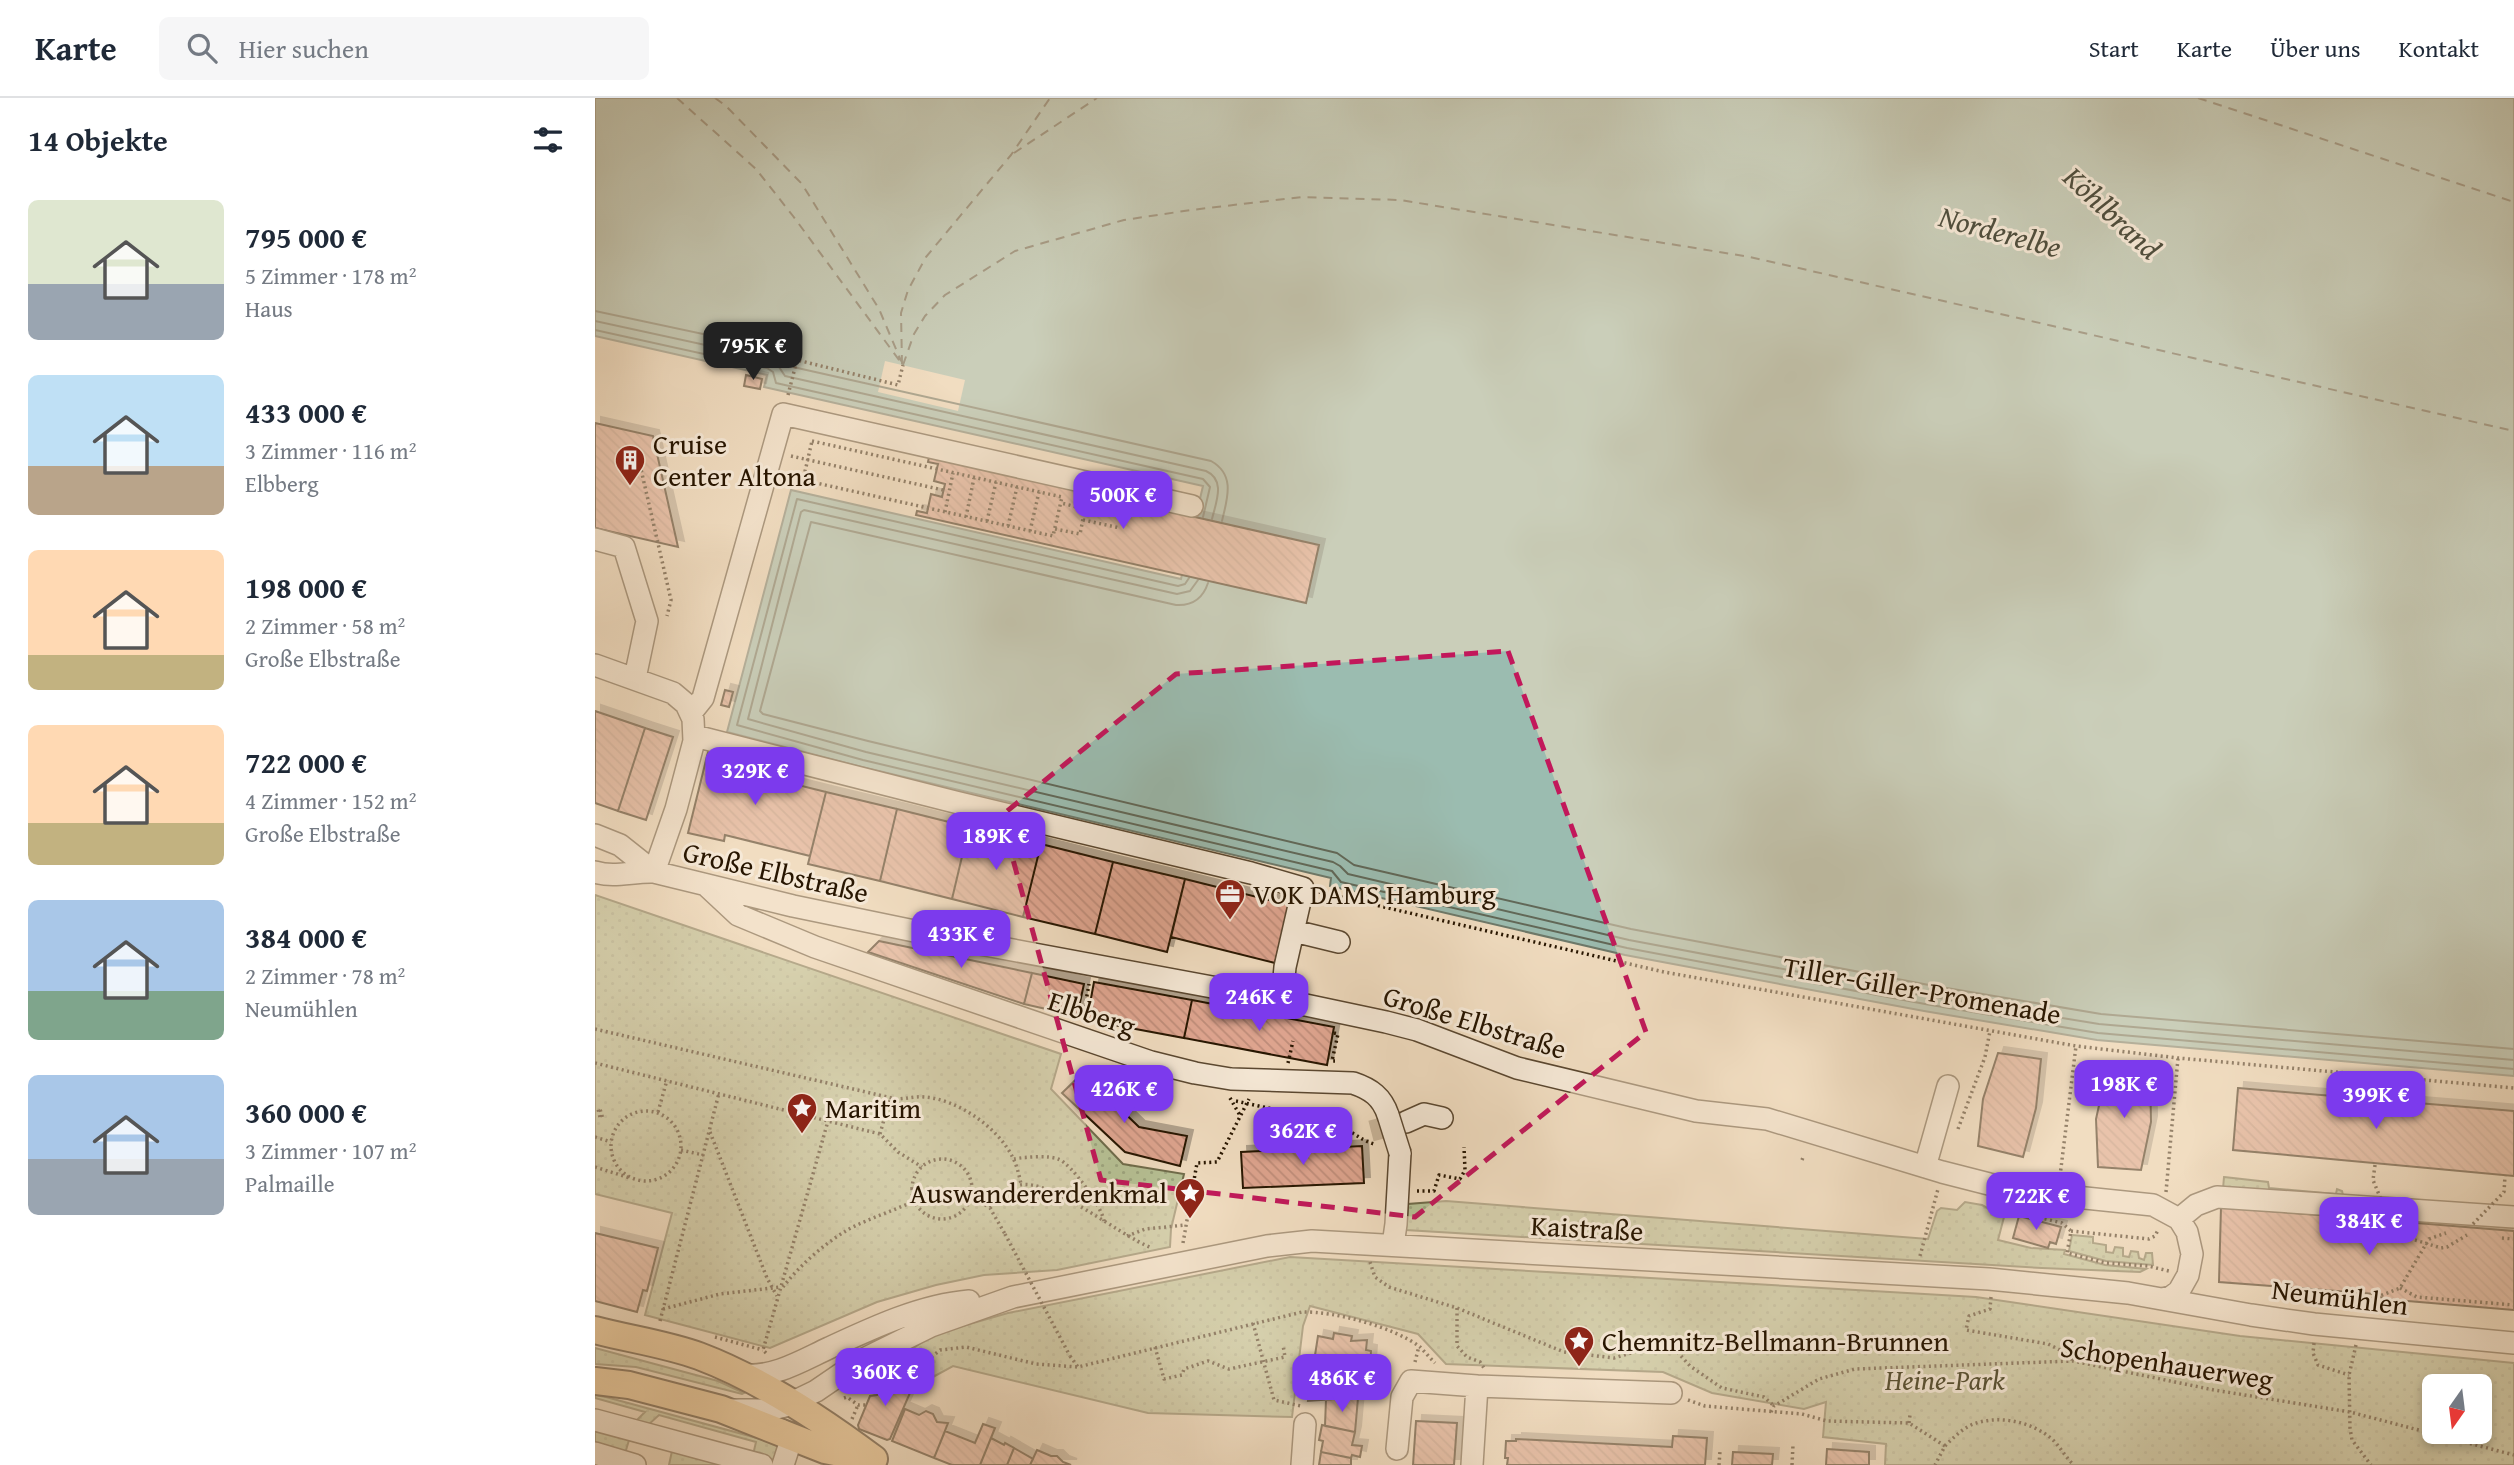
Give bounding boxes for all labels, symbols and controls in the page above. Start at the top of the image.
search box [159,17,649,80]
text: Karte [35,24,117,72]
icon: search [183,29,221,67]
text: Hier suchen [239,29,369,68]
text: Start [2089,31,2139,66]
text: Karte [2177,31,2232,66]
text: Über uns [2270,31,2361,66]
text: Kontakt [2399,31,2479,66]
text: 14 Objekte [28,118,168,162]
icon: filters [529,121,567,159]
water label: Köhlbrand [2053,155,2172,269]
water label: Norderelbe [1933,193,2066,268]
text: 795 000 € [245,215,367,259]
icon: home [84,228,168,312]
text: 5 Zimmer · 178 m² [245,259,416,292]
text: Haus [245,292,293,325]
pin: 795K € [696,322,810,382]
text: 795K € [719,328,787,361]
text: 433 000 € [245,390,367,434]
icon: home [84,403,168,487]
place label: Cruise Center Altona [653,423,817,496]
text: 3 Zimmer · 116 m² [245,434,416,467]
building icon: Cruise Center Altona [613,443,647,487]
text: Elbberg [245,467,319,500]
pin: 500K € [1066,472,1180,531]
text: 500K € [1089,477,1157,510]
text: 198 000 € [245,565,367,609]
icon: home [84,578,168,662]
text: 2 Zimmer · 58 m² [245,609,405,642]
text: Große Elbstraße [245,642,400,675]
text: 722 000 € [245,740,367,784]
pin: 329K € [698,748,812,807]
icon: home [84,753,168,837]
text: 329K € [721,753,789,786]
text: 4 Zimmer · 152 m² [245,784,416,817]
pin: 189K € [939,812,1053,872]
text: Große Elbstraße [245,817,400,850]
text: 189K € [962,818,1030,851]
street label: Große Elbstraße [679,830,873,913]
place label: VOK DAMS Hamburg [1253,873,1496,914]
office icon: VOK DAMS Hamburg [1213,877,1247,921]
pin: 433K € [904,910,1018,970]
text: 384 000 € [245,915,367,959]
text: 433K € [927,916,995,949]
icon: home [84,928,168,1012]
street label: Tiller-Giller-Promenade [1780,945,2064,1034]
text: 2 Zimmer · 78 m² [245,959,405,992]
pin: 246K € [1202,974,1316,1033]
street label: Große Elbstraße [1379,974,1572,1069]
street label: Elbberg [1043,979,1141,1046]
text: 246K € [1225,979,1293,1012]
text: Neumühlen [245,992,358,1025]
pin: 198K € [2067,1060,2181,1120]
pin: 426K € [1067,1066,1181,1125]
text: 198K € [2090,1066,2158,1099]
text: 426K € [1090,1071,1158,1104]
pin: 399K € [2319,1072,2433,1131]
text: 399K € [2342,1077,2410,1110]
place label: Maritim [825,1087,921,1128]
text: 360 000 € [245,1090,367,1134]
place icon: Maritim [785,1091,819,1135]
icon: home [84,1103,168,1187]
pin: 362K € [1246,1108,1360,1167]
text: 362K € [1269,1113,1337,1146]
text: 3 Zimmer · 107 m² [245,1134,416,1167]
text: Palmaille [245,1167,335,1200]
place label: Auswandererdenkmal [910,1172,1167,1213]
pin: 722K € [1979,1172,2093,1232]
place icon: Auswandererdenkmal [1173,1176,1207,1220]
text: 722K € [2002,1178,2070,1211]
pin: 384K € [2312,1198,2426,1257]
text: 384K € [2335,1203,2403,1236]
street label: Kaistraße [1530,1204,1644,1251]
street label: Neumühlen [2270,1268,2411,1325]
place label: Chemnitz-Bellmann-Brunnen [1602,1320,1949,1361]
place icon: Chemnitz-Bellmann-Brunnen [1562,1324,1596,1368]
street label: Schopenhauerweg [2058,1325,2276,1400]
pin: 360K € [828,1348,942,1408]
text: 360K € [851,1354,919,1387]
pin: 486K € [1285,1354,1399,1414]
park label: Heine-Park [1884,1359,2005,1400]
text: 486K € [1308,1360,1376,1393]
north arrow [2422,1374,2492,1444]
map controls [2422,1374,2492,1444]

